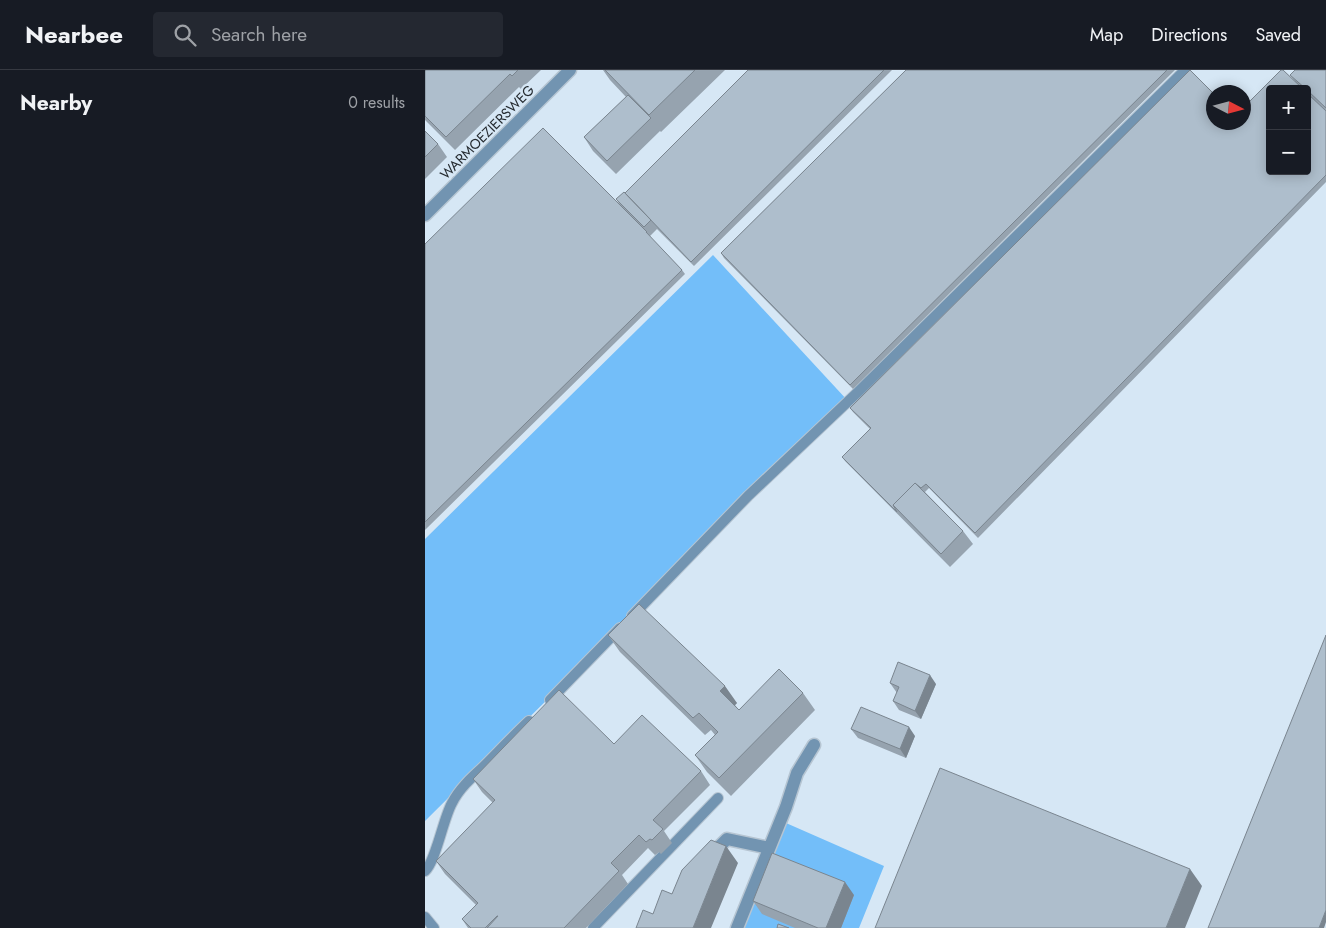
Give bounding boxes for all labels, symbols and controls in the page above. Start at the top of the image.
search box [153,12,503,57]
text: Nearbee [25,17,123,52]
icon: search [171,21,199,49]
text: Search here [211,21,307,48]
text: Map [1090,22,1123,48]
text: Directions [1151,22,1227,48]
text: Saved [1255,22,1301,48]
street label: WARMOEZIERSWEG [435,80,539,184]
north arrow [1206,85,1251,130]
map controls [1266,85,1311,175]
button: + [1266,85,1311,130]
text: Nearby [20,88,92,118]
text: 0 results [348,91,405,114]
button: − [1266,130,1311,175]

